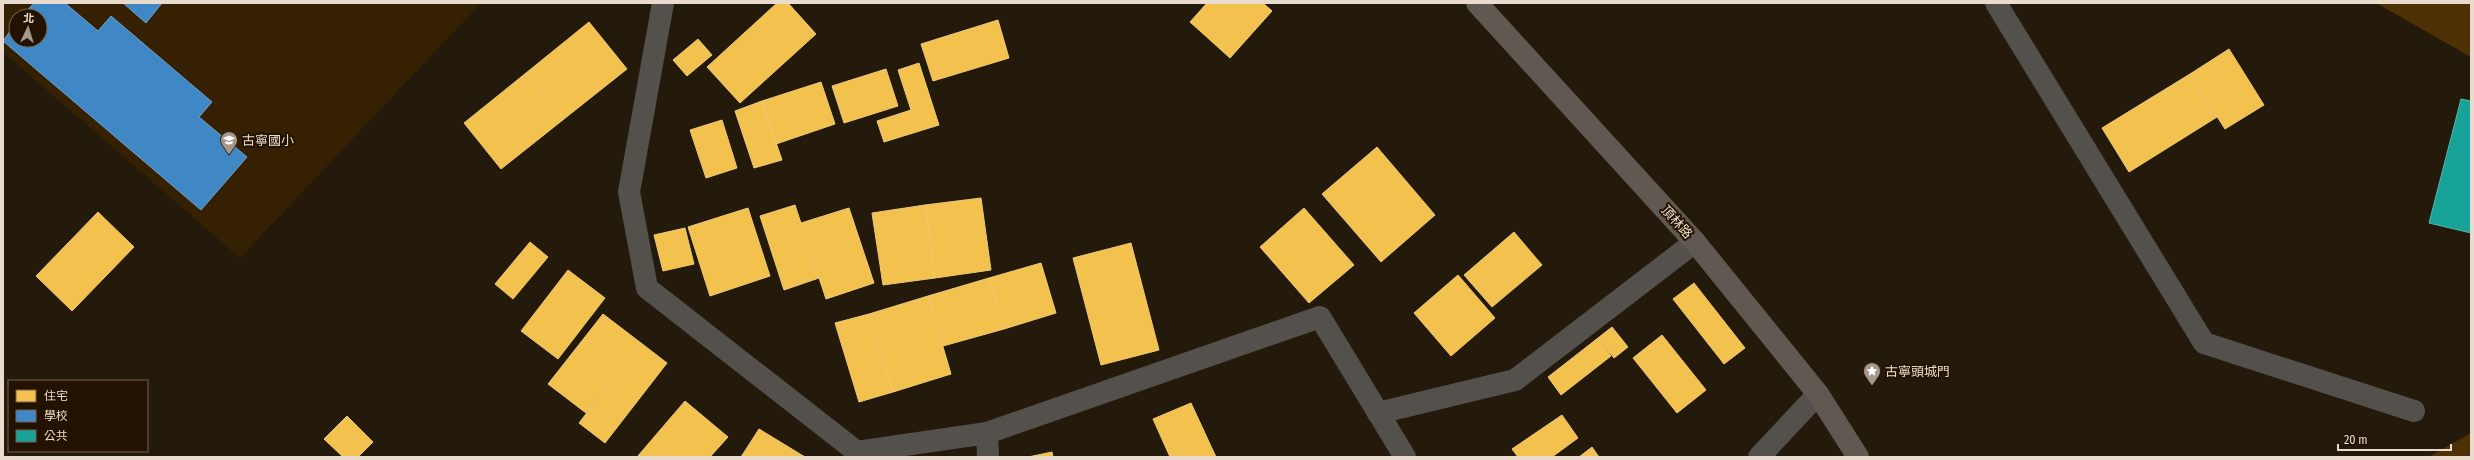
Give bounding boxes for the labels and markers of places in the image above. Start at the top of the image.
school or university icon: 古寧國小 [219,130,239,155]
place label: 古寧國小 [242,133,294,148]
place icon: 古寧頭城門 [1862,361,1882,386]
place label: 古寧頭城門 [1885,364,1950,379]

